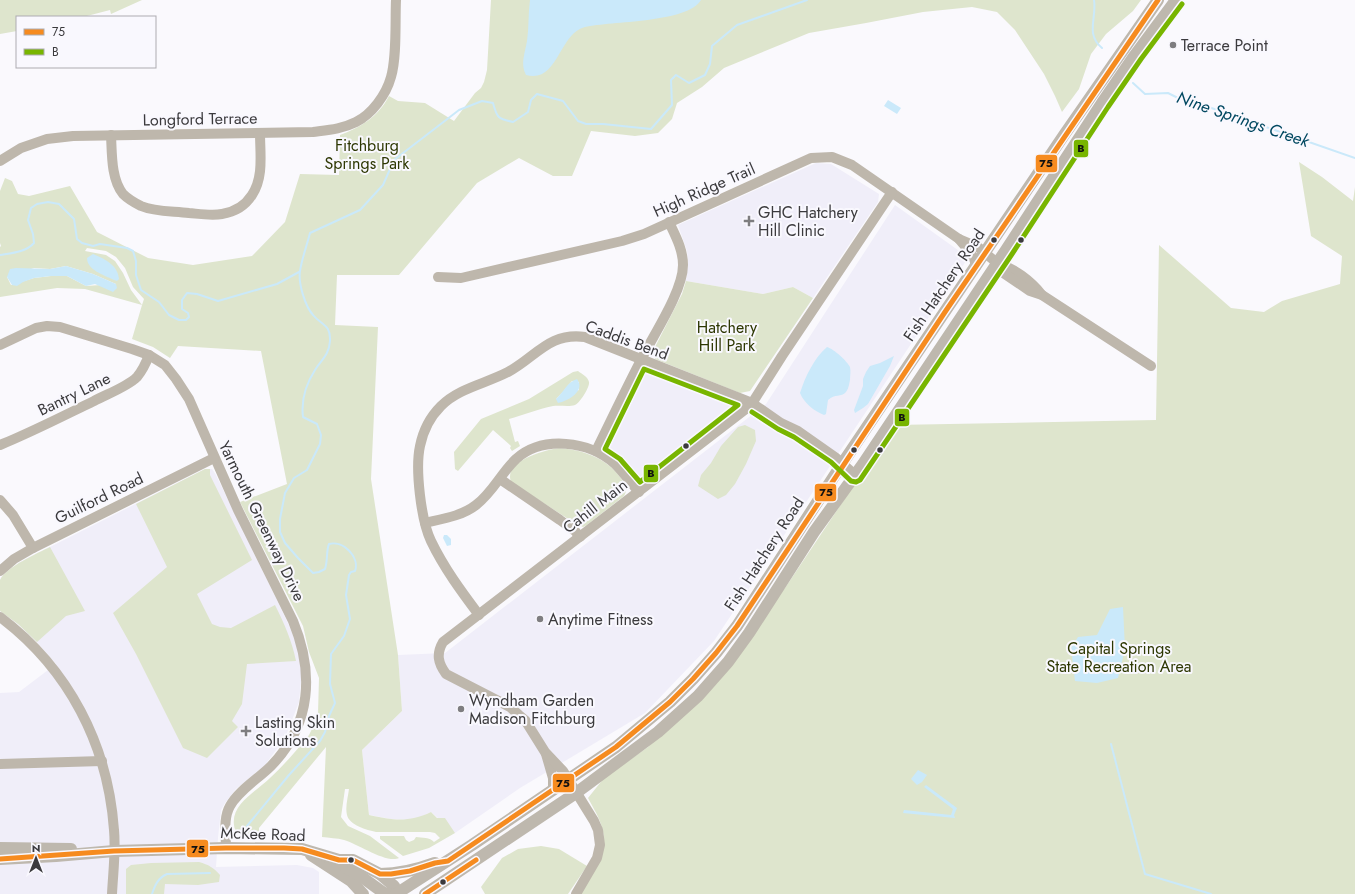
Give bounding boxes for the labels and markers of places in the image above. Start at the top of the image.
place label: Terrace Point [1181,34,1268,57]
marker: Terrace Point [1168,40,1178,50]
place label: GHC Hatchery Hill Clinic [758,201,859,242]
marker: GHC Hatchery Hill Clinic [743,215,755,227]
unlabelled marker [989,235,999,245]
unlabelled marker [1016,235,1026,245]
unlabelled marker [681,441,691,451]
unlabelled marker [849,445,859,455]
unlabelled marker [875,445,885,455]
place label: Anytime Fitness [548,608,653,631]
marker: Anytime Fitness [535,614,545,624]
place label: Wyndham Garden Madison Fitchburg [469,689,595,730]
marker: Wyndham Garden Madison Fitchburg [456,704,466,714]
place label: Lasting Skin Solutions [255,711,335,752]
marker: Lasting Skin Solutions [240,725,252,737]
unlabelled marker [346,855,356,865]
unlabelled marker [438,877,448,887]

